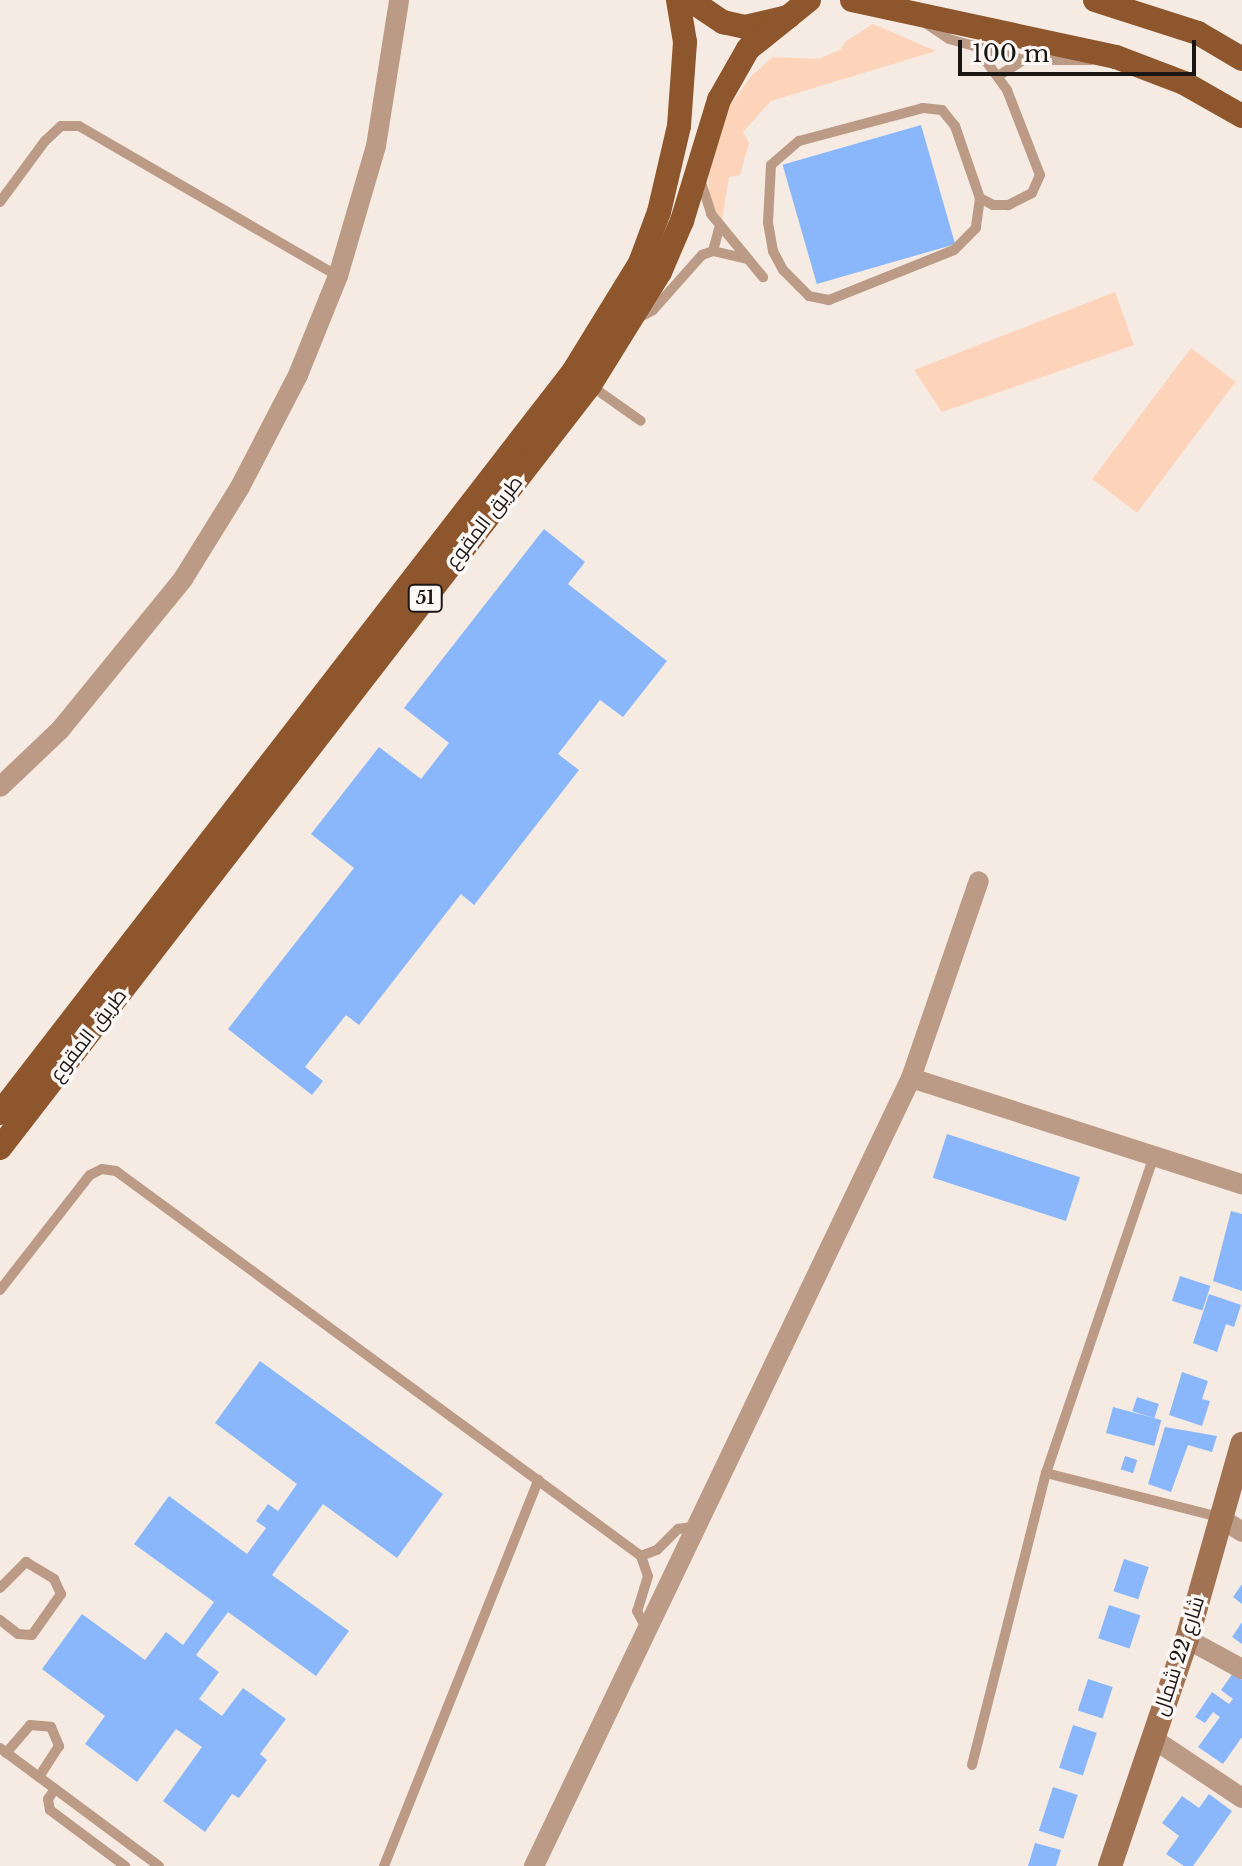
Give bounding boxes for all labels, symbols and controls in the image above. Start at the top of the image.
scale bar [962,24,1200,74]
text: 100 m [972,39,1050,68]
street label: طريق المقوع [440,471,528,573]
road number: 51 [407,584,443,612]
street label: طريق المقوع [44,984,132,1086]
street label: شارع 22 شمال [1148,1593,1210,1719]

